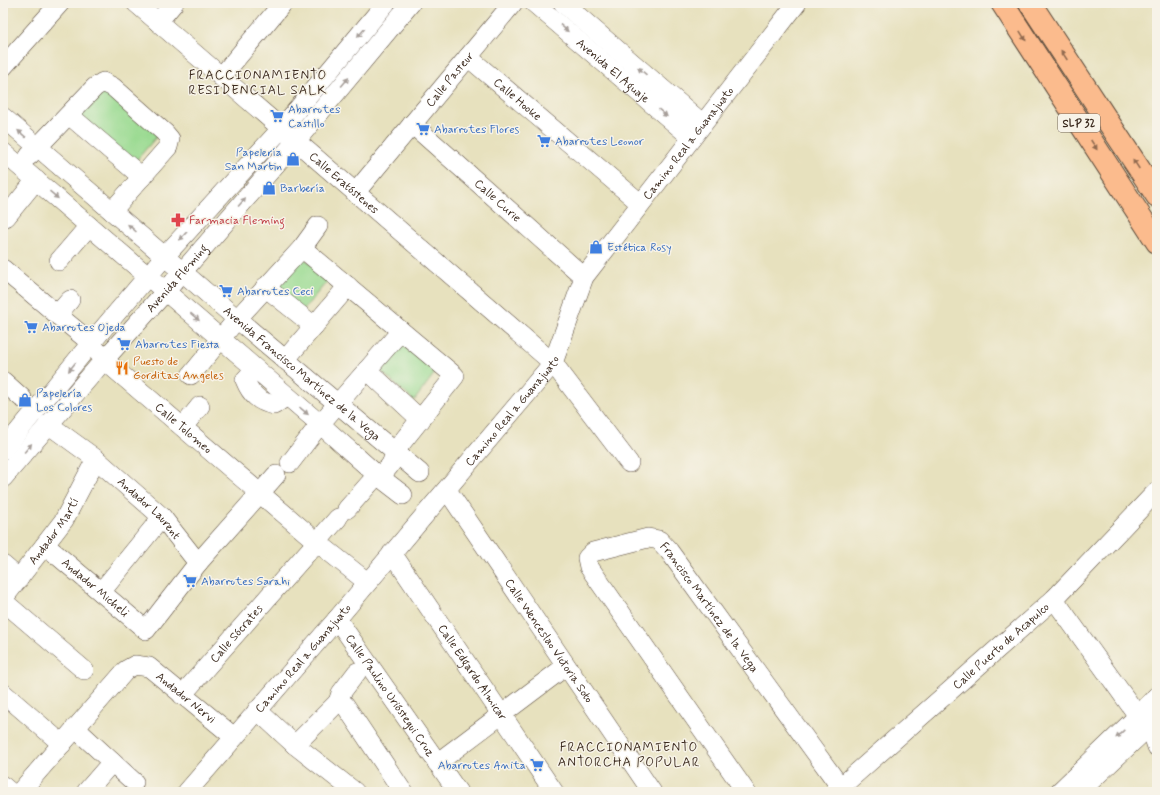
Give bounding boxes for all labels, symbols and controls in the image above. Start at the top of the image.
one-way arrow [559,24,569,33]
one-way arrow [357,28,366,38]
one-way arrow [1019,31,1027,41]
street label: Avenida El Aguaje [572,35,653,108]
street label: Calle Pasteur [423,49,478,111]
one-way arrow [1060,50,1068,60]
one-way arrow [636,66,647,75]
district label: FRACCIONAMIENTO RESIDENCIAL SALK [189,67,327,99]
street label: Calle Hooke [489,75,544,125]
one-way arrow [340,77,349,87]
street label: Camino Real a Guanajuato [640,83,738,204]
place label: Abarrotes Castillo [288,102,340,132]
supermarket icon: Abarrotes Castillo [269,108,285,124]
one-way arrow [657,108,668,117]
road number: SLP 32 [1058,114,1100,132]
supermarket icon: Abarrotes Flores [415,121,431,137]
place label: Abarrotes Flores [434,122,520,138]
one-way arrow [17,130,28,139]
supermarket icon: Abarrotes Leonor [536,133,552,149]
place label: Abarrotes Leonor [555,134,644,150]
one-way arrow [1090,139,1097,151]
place label: Papelería San Martin [225,145,282,175]
street label: Calle Eratóstenes [305,149,382,218]
shop icon: Papelería San Martin [285,151,301,167]
one-way arrow [1132,159,1140,169]
street label: Calle Curie [470,176,524,226]
shop icon: Barbería [261,180,277,196]
place label: Barbería [280,181,325,197]
one-way arrow [48,191,59,200]
one-way arrow [238,197,247,208]
pharmacy icon: Farmacia Fleming [170,212,186,228]
place label: Farmacia Fleming [189,213,285,230]
one-way arrow [127,223,137,232]
one-way arrow [178,231,188,241]
shop icon: Estética Rosy [588,239,604,255]
place label: Estética Rosy [607,240,672,256]
street label: Avenida Fleming [143,241,213,316]
supermarket icon: Abarrotes Ceci [218,283,234,299]
place label: Abarrotes Ceci [237,284,314,300]
street label: Avenida Francisco Martínez de la Vega [219,304,383,445]
one-way arrow [189,313,200,322]
supermarket icon: Abarrotes Ojeda [23,319,39,335]
place label: Abarrotes Ojeda [42,320,126,336]
supermarket icon: Abarrotes Fiesta [116,336,132,352]
place label: Abarrotes Fiesta [135,337,220,353]
place label: Puesto de Gorditas Angeles [133,354,224,384]
street label: Camino Real a Guanajuato [462,354,564,470]
restaurant icon: Puesto de Gorditas Angeles [114,360,130,376]
one-way arrow [67,361,76,372]
place label: Papelería Los Colores [36,386,92,416]
shop icon: Papelería Los Colores [17,392,33,408]
street label: Calle Tolomeo [151,400,215,458]
one-way arrow [299,406,310,415]
one-way arrow [24,443,33,453]
street label: Andador Laurent [113,474,184,544]
street label: Andador Martí [25,495,83,568]
street label: Francisco Martínez de la Vega [656,539,762,676]
street label: Andador Micheli [58,555,132,621]
supermarket icon: Abarrotes Sarahi [182,573,198,589]
place label: Abarrotes Sarahi [201,574,290,590]
street label: Calle Wenceslao Victoria Soto [501,576,596,706]
street label: Calle Puerto de Acapulco [950,600,1053,694]
street label: Calle Sócrates [207,601,268,667]
street label: Camino Real a Guanajuato [252,601,356,717]
street label: Calle Edgardo Almicar [434,622,510,724]
street label: Calle Paulino Urióstegui Cruz [341,632,438,760]
street label: Andador Nervi [152,669,219,728]
one-way arrow [1115,729,1125,738]
district label: FRACCIONAMIENTO ANTORCHA POPULAR [558,739,700,771]
supermarket icon: Abarrotes Anita [529,757,545,773]
place label: Abarrotes Anita [438,758,526,774]

